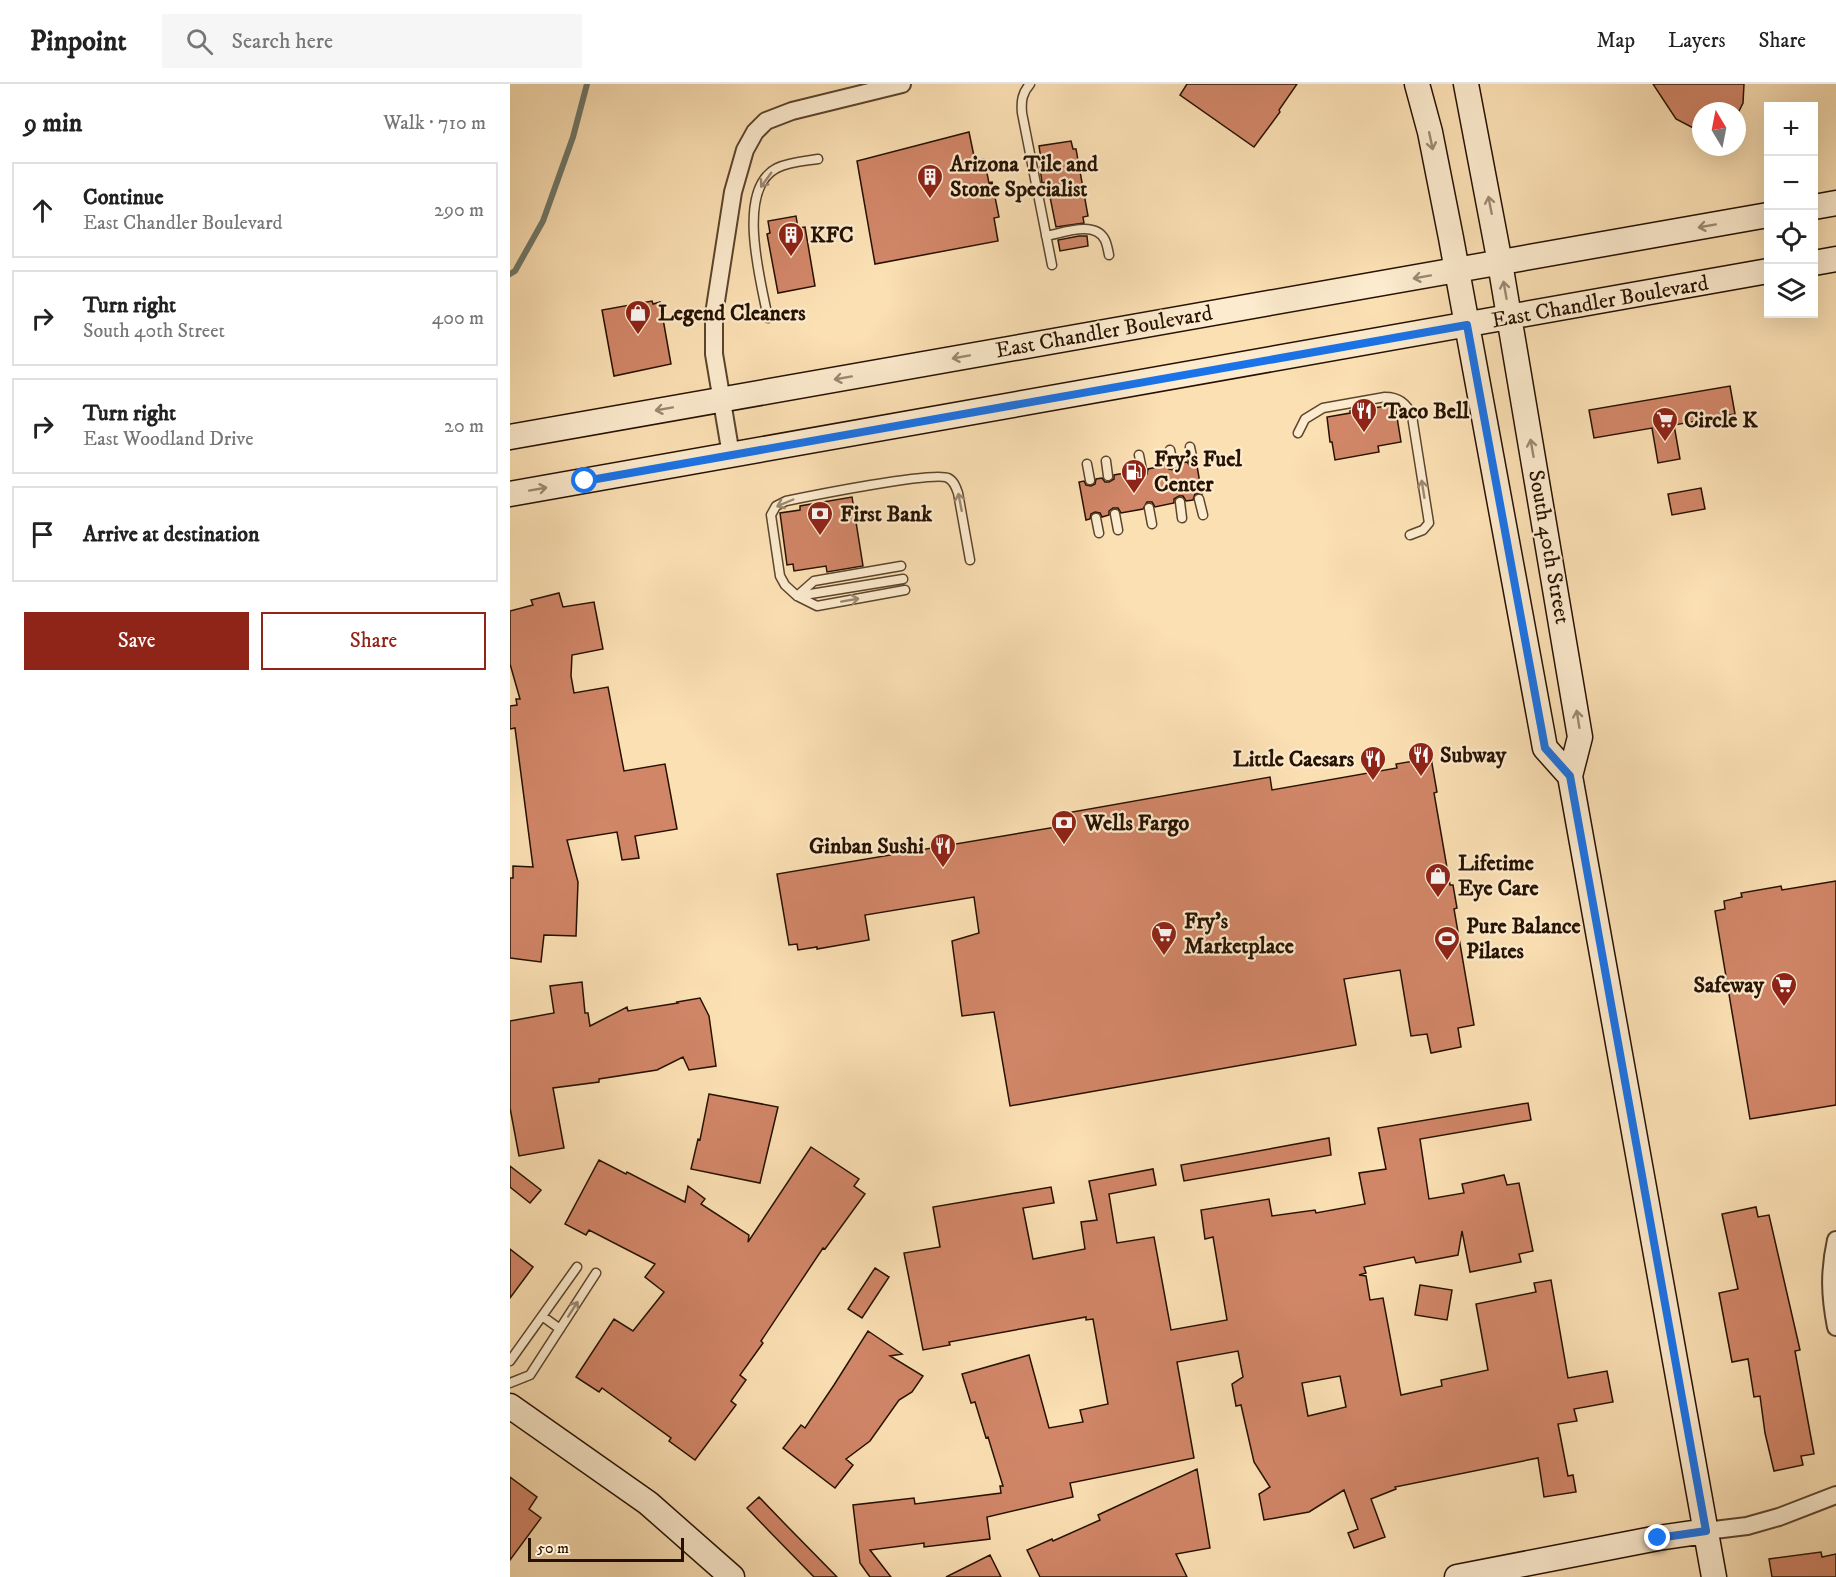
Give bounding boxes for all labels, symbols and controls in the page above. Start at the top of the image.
search box [162,14,582,68]
text: Pinpoint [30,24,126,59]
icon: search [183,25,216,58]
text: Search here [231,28,333,55]
text: Map [1596,28,1635,54]
text: Layers [1668,28,1726,54]
text: Share [1759,28,1806,54]
north arrow [1692,102,1746,156]
map controls [1764,102,1818,318]
button: + [1764,102,1818,156]
text: 9 min [24,107,82,140]
text: Walk · 710 m [383,111,486,136]
one-way arrow [1426,131,1437,150]
place label: Arizona Tile and Stone Specialist [949,151,1099,203]
button: − [1764,156,1818,210]
building icon: Arizona Tile and Stone Specialist [915,162,945,200]
one-way arrow [760,171,772,187]
text: Continue [83,184,164,211]
icon: ahead [26,194,59,227]
one-way arrow [1484,196,1495,216]
text: 290 m [434,198,484,223]
button: locate [1764,210,1818,264]
text: East Chandler Boulevard [83,211,283,236]
building icon: KFC [776,220,806,258]
one-way arrow [1697,221,1717,232]
place label: KFC [810,222,854,249]
button: layers [1764,264,1818,318]
street label: East Chandler Boulevard [1490,270,1710,334]
one-way arrow [1412,272,1432,283]
one-way arrow [1499,281,1510,301]
text: Turn right [83,292,176,319]
shop icon: Legend Cleaners [623,298,653,336]
place label: Legend Cleaners [658,300,806,327]
street label: East Chandler Boulevard [994,300,1214,364]
icon: right [26,302,59,335]
text: 400 m [432,306,484,331]
text: South 40th Street [83,319,225,344]
one-way arrow [951,352,971,363]
one-way arrow [834,372,853,383]
restaurant icon: Taco Bell [1349,396,1379,434]
place label: Taco Bell [1383,398,1470,425]
text: Turn right [83,400,176,427]
one-way arrow [655,404,675,415]
supermarket icon: Circle K [1650,405,1680,443]
place label: Circle K [1684,407,1758,434]
icon: right [26,410,59,443]
text: 20 m [444,414,484,439]
text: East Woodland Drive [83,427,254,452]
one-way arrow [1526,438,1537,458]
place label: Fry's Fuel Center [1154,446,1242,498]
fuel station icon: Fry's Fuel Center [1119,457,1149,495]
route start [571,467,597,493]
street label: South 40th Street [1522,468,1576,626]
one-way arrow [1418,479,1429,499]
one-way arrow [527,483,547,494]
one-way arrow [954,493,965,513]
one-way arrow [776,498,794,509]
bank icon: First Bank [805,499,835,537]
place label: First Bank [840,501,933,528]
icon: arrive [26,518,59,551]
text: Arrive at destination [83,521,260,548]
one-way arrow [840,594,860,605]
button: Save [24,612,249,670]
button: Share [261,612,486,670]
one-way arrow [1572,710,1583,730]
restaurant icon: Subway [1406,740,1436,778]
place label: Subway [1440,742,1507,769]
restaurant icon: Little Caesars [1358,744,1388,782]
place label: Little Caesars [1233,746,1355,773]
bank icon: Wells Fargo [1049,808,1079,846]
place label: Wells Fargo [1083,810,1190,837]
restaurant icon: Ginban Sushi [928,831,958,869]
place label: Ginban Sushi [809,833,924,860]
place label: Lifetime Eye Care [1458,850,1539,902]
shop icon: Lifetime Eye Care [1423,861,1453,899]
place label: Fry's Marketplace [1184,908,1294,960]
place label: Pure Balance Pilates [1466,913,1581,965]
supermarket icon: Fry's Marketplace [1149,919,1179,957]
sports icon: Pure Balance Pilates [1432,924,1462,962]
supermarket icon: Safeway [1769,970,1799,1008]
place label: Safeway [1693,972,1765,999]
one-way arrow [567,1301,579,1318]
route end [1644,1524,1670,1550]
scale bar [528,1535,684,1562]
text: 50 m [537,1538,569,1558]

